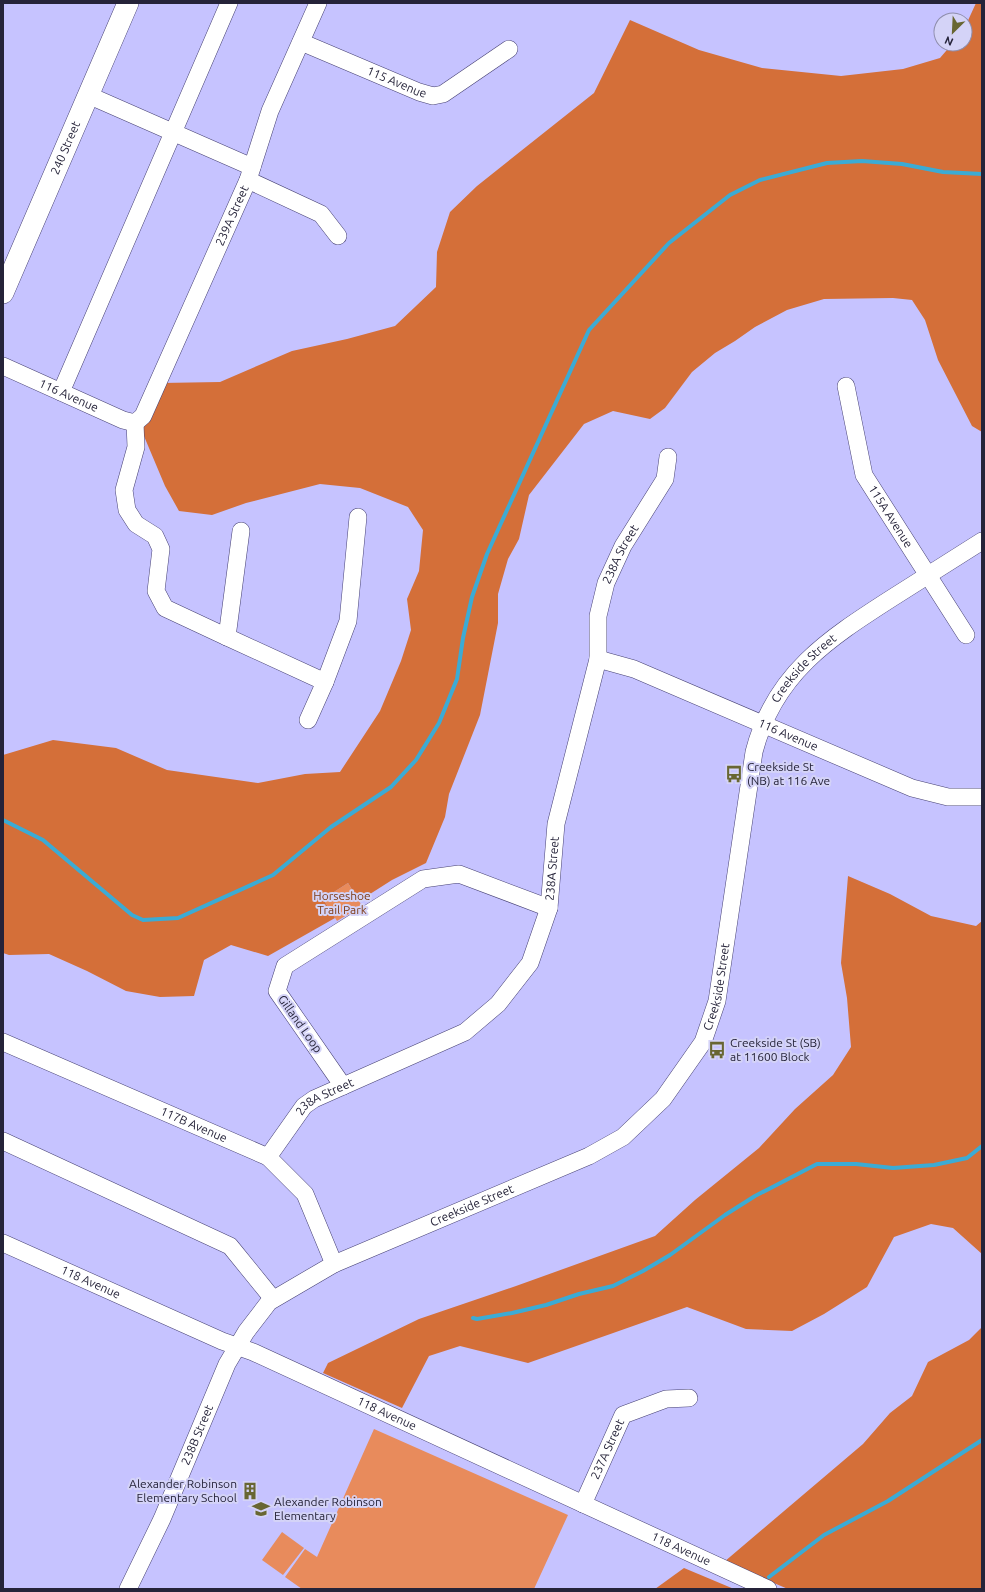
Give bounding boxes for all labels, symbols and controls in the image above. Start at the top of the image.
north arrow [933,12,973,52]
text: N [943,34,955,48]
street label: 115 Avenue [365,64,428,100]
street label: 240 Street [48,119,82,176]
street label: 239A Street [213,183,251,247]
street label: 116 Avenue [37,376,101,414]
street label: 115A Avenue [866,483,916,550]
street label: 238A Street [600,522,641,586]
street label: Creekside Street [768,631,839,705]
street label: 116 Avenue [757,716,820,753]
place label: Creekside St (NB) at 116 Ave [747,760,830,788]
bus stop icon: Creekside St (NB) at 116 Ave [724,764,744,784]
street label: 238A Street [543,835,561,901]
park label: Horseshoe Trail Park [313,889,371,916]
street label: Creekside Street [700,942,732,1032]
street label: Gilland Loop [276,992,325,1055]
place label: Creekside St (SB) at 11600 Block [730,1036,821,1063]
bus stop icon: Creekside St (SB) at 11600 Block [707,1040,727,1060]
street label: 238A Street [293,1075,356,1117]
street label: 117B Avenue [159,1104,229,1144]
street label: Creekside Street [428,1182,516,1229]
street label: 118 Avenue [59,1263,122,1301]
street label: 118 Avenue [355,1394,418,1432]
street label: 238B Street [178,1402,215,1467]
street label: 237A Street [588,1417,626,1481]
place label: Alexander Robinson Elementary School [129,1477,237,1504]
building icon: Alexander Robinson Elementary School [240,1481,260,1501]
place label: Alexander Robinson Elementary [274,1495,382,1522]
school or university icon: Alexander Robinson Elementary [251,1499,271,1519]
street label: 118 Avenue [650,1529,713,1568]

